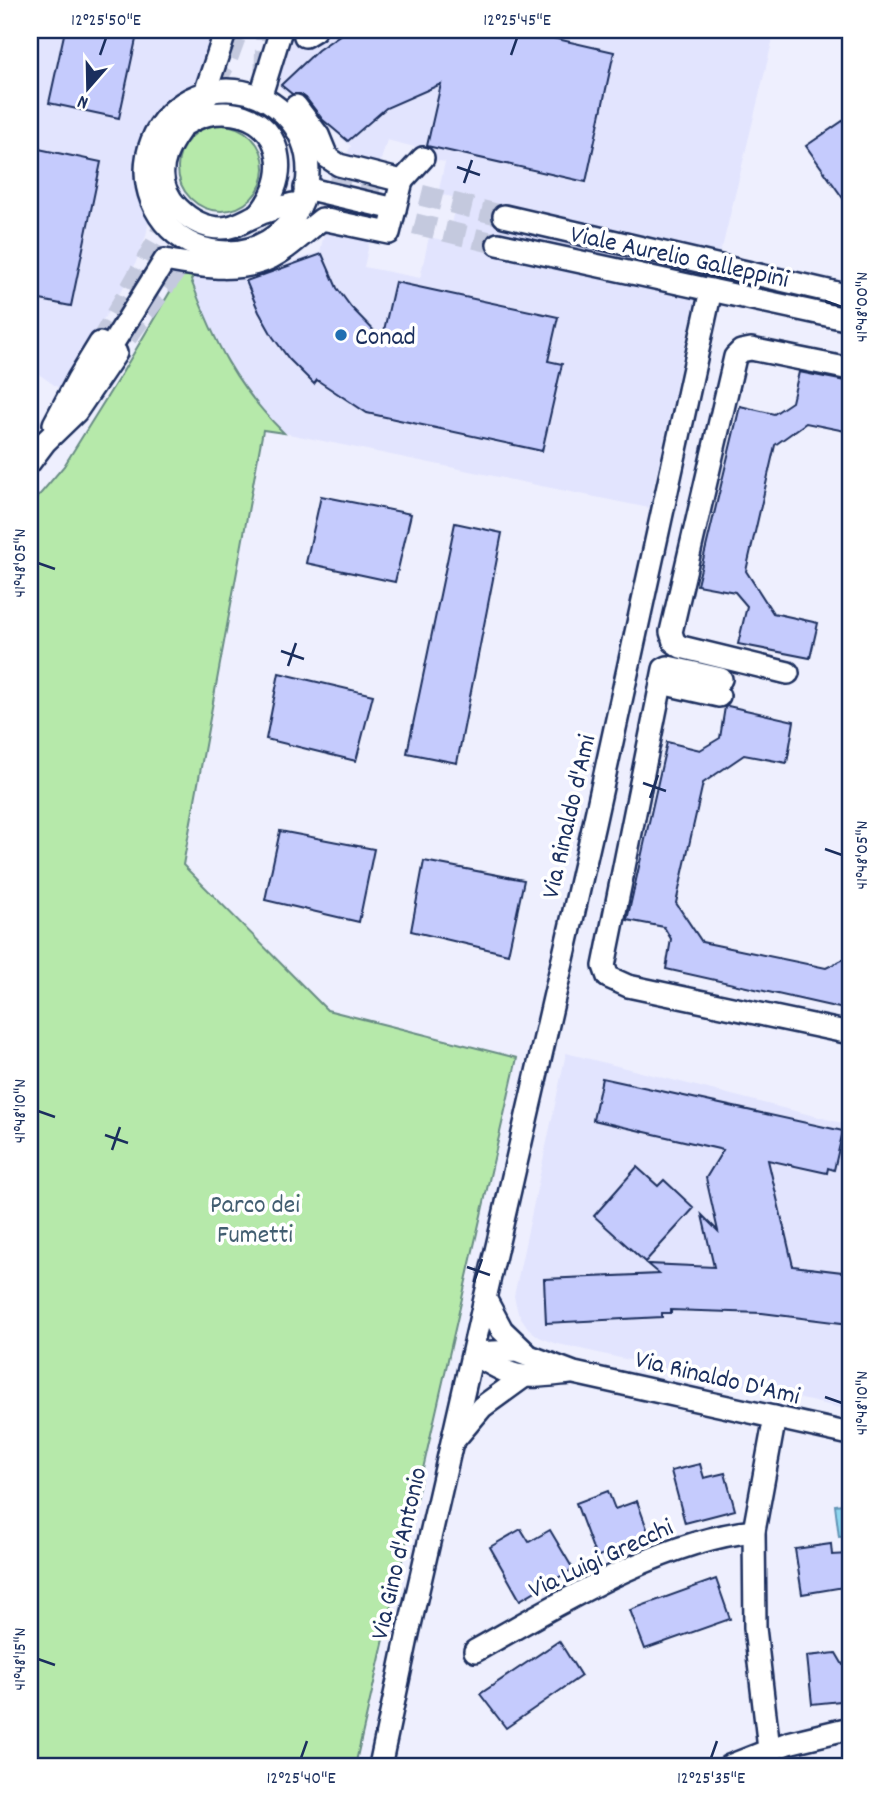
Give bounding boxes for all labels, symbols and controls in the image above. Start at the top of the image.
text: 12°25'50"E [71,9,141,34]
text: 12°25'45"E [483,9,551,34]
north arrow [52,52,122,122]
text: N [74,86,92,115]
street label: Viale Aurelio Galleppini [567,217,792,300]
text: 41°48'00"N [851,272,876,342]
place label: Conad [355,320,416,357]
marker: Conad [333,327,349,343]
text: 41°48'05"N [9,529,34,597]
street label: Via Rinaldo d'Ami [534,731,607,902]
text: 41°48'05"N [851,821,876,889]
text: 41°48'10"N [9,1079,34,1143]
park label: Parco dei Fumetti [210,1188,300,1255]
street label: Via Rinaldo D'Ami [631,1342,804,1416]
text: 41°48'10"N [851,1371,876,1435]
street label: Via Gino d'Antonio [363,1464,438,1644]
street label: Via Luigi Grecchi [523,1510,680,1610]
text: 41°48'15"N [9,1628,34,1691]
text: 12°25'40"E [266,1767,336,1792]
text: 12°25'35"E [677,1767,745,1792]

